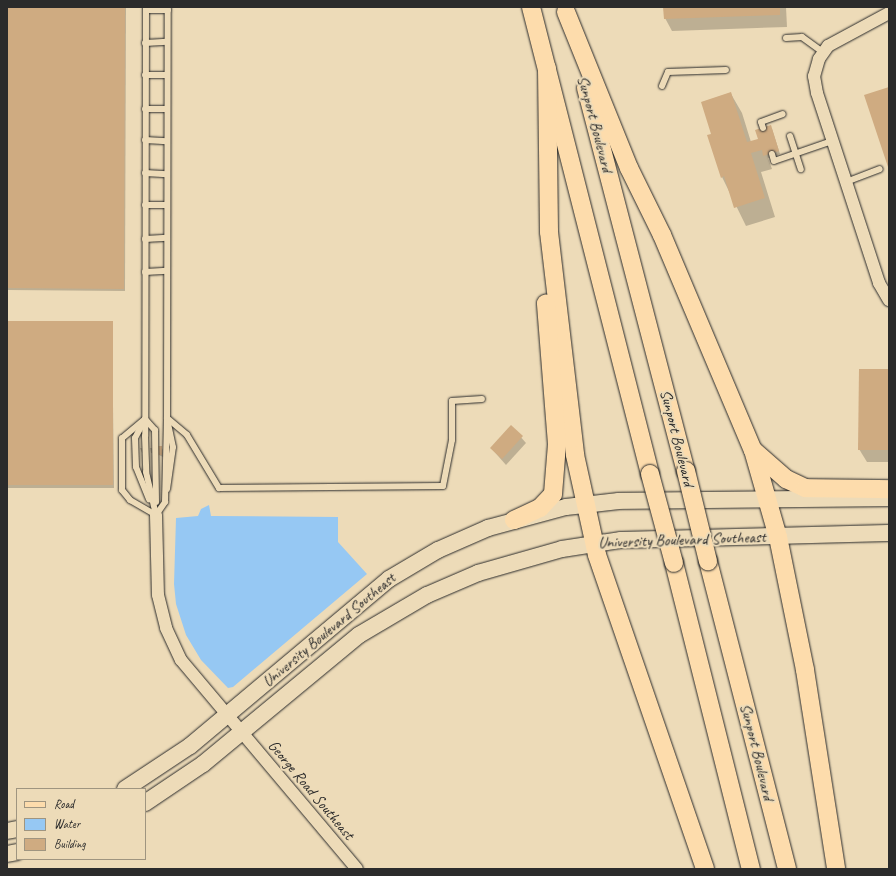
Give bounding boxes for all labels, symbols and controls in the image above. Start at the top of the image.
street label: Sunport Boulevard [573,74,617,174]
street label: Sunport Boulevard [656,387,698,489]
street label: University Boulevard Southeast [598,527,766,553]
street label: University Boulevard Southeast [259,569,399,691]
street label: Sunport Boulevard [736,701,778,803]
street label: George Road Southeast [264,736,358,844]
legend [16,788,146,860]
text: Road [54,796,74,812]
text: Water [54,816,80,832]
text: Building [54,836,86,852]

